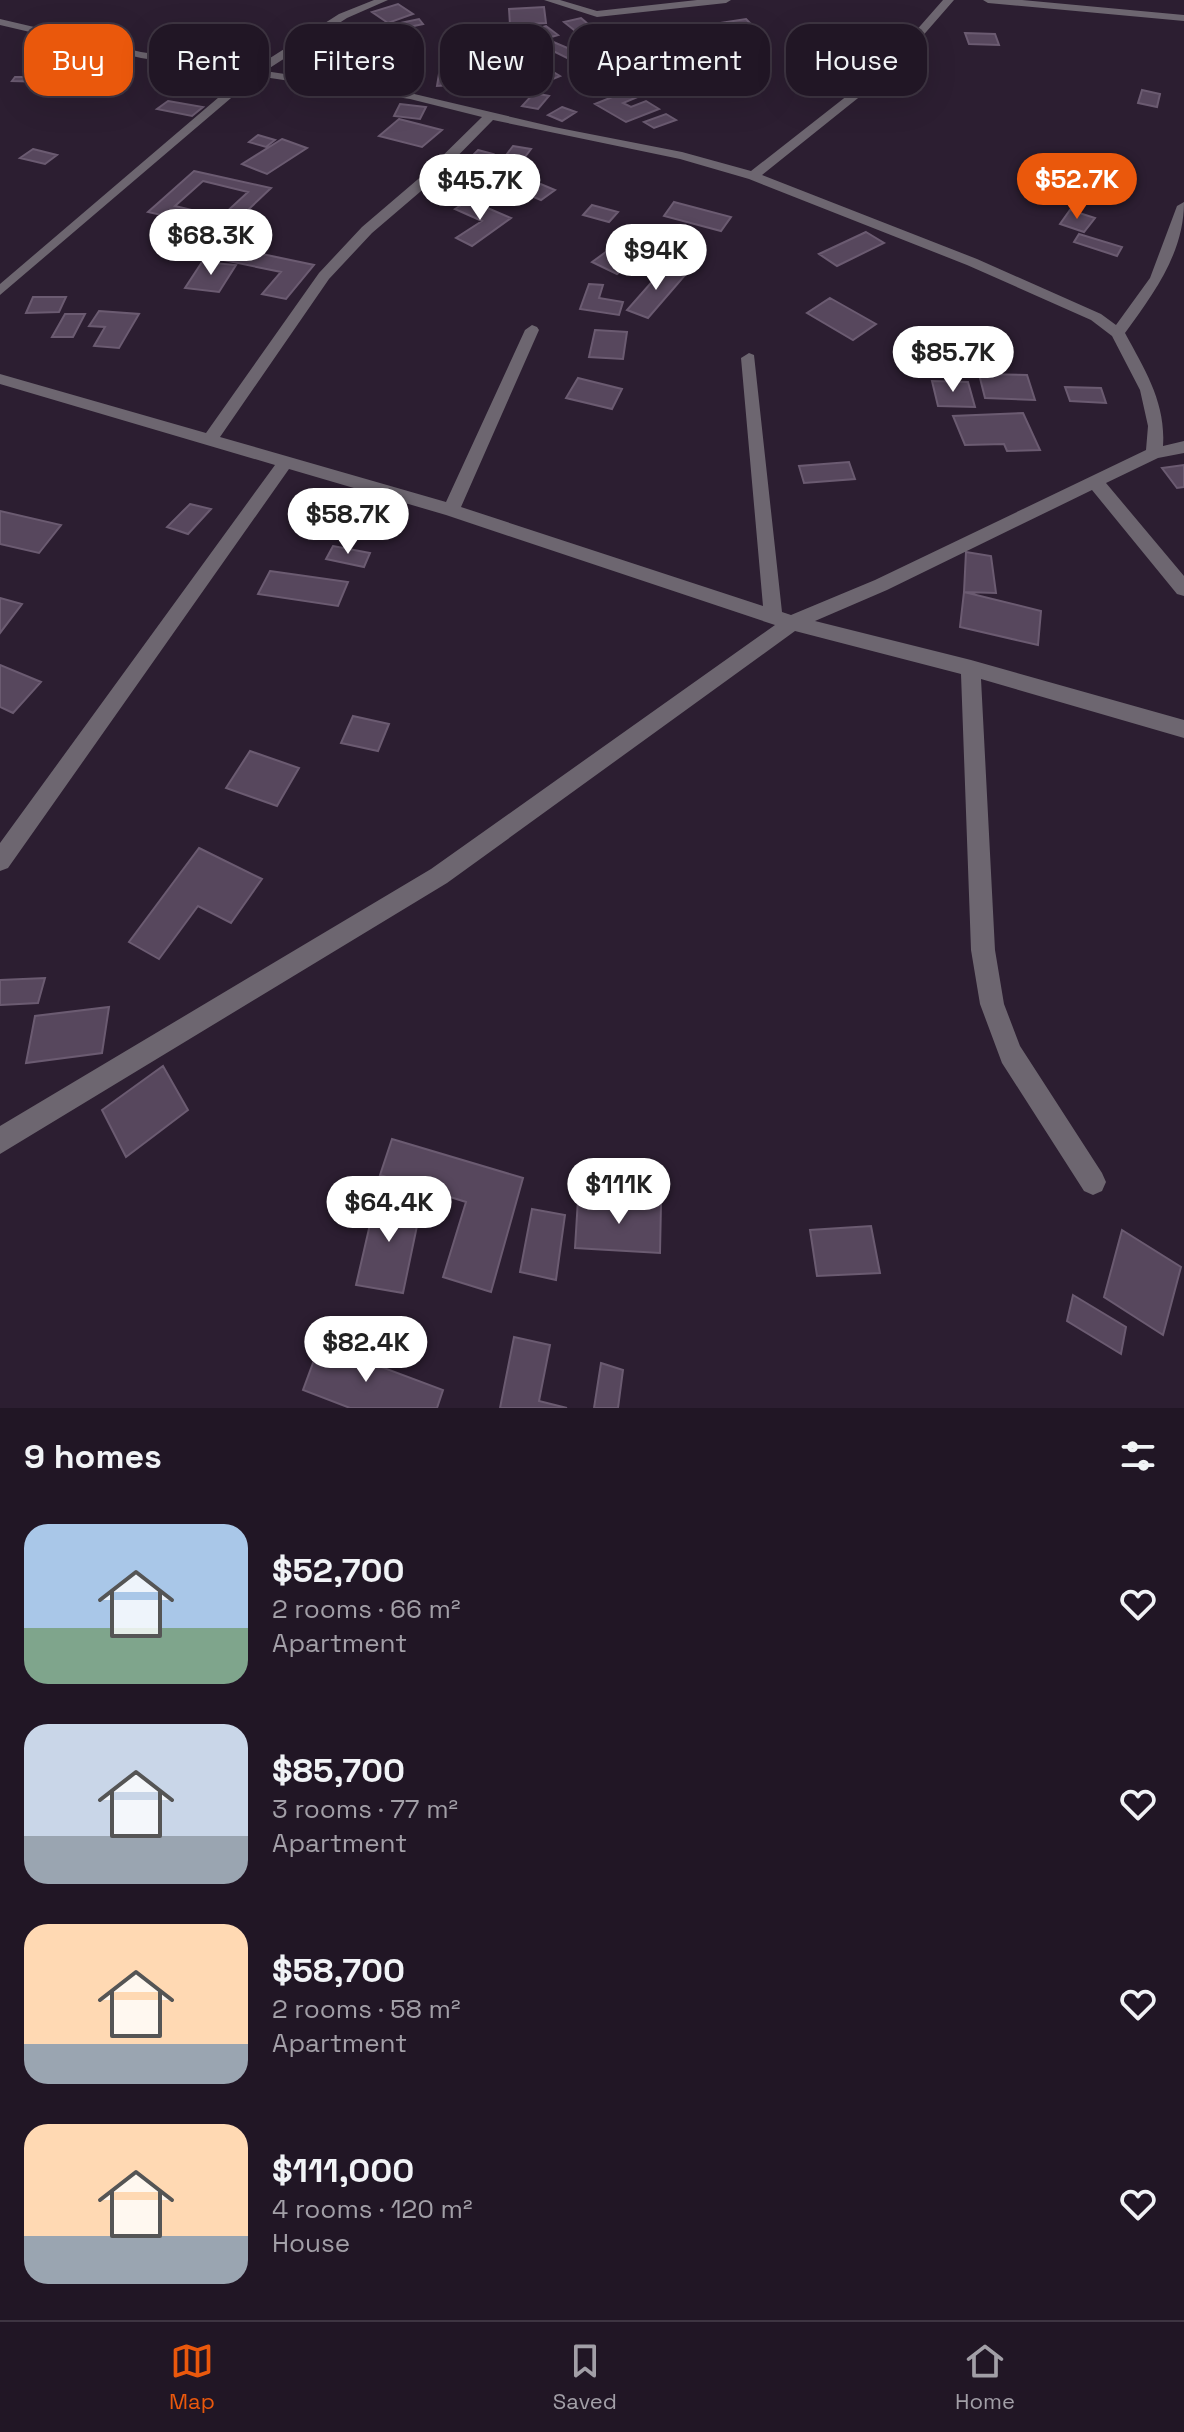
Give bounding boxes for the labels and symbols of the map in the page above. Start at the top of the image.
pin: $52.7K [1012,153,1142,221]
pin: $45.7K [415,154,545,222]
pin: $68.3K [146,209,276,277]
pin: $94K [609,224,703,292]
pin: $85.7K [888,326,1018,394]
pin: $58.7K [283,488,413,556]
pin: $111K [563,1158,675,1226]
pin: $64.4K [324,1176,454,1244]
pin: $82.4K [301,1316,431,1384]

